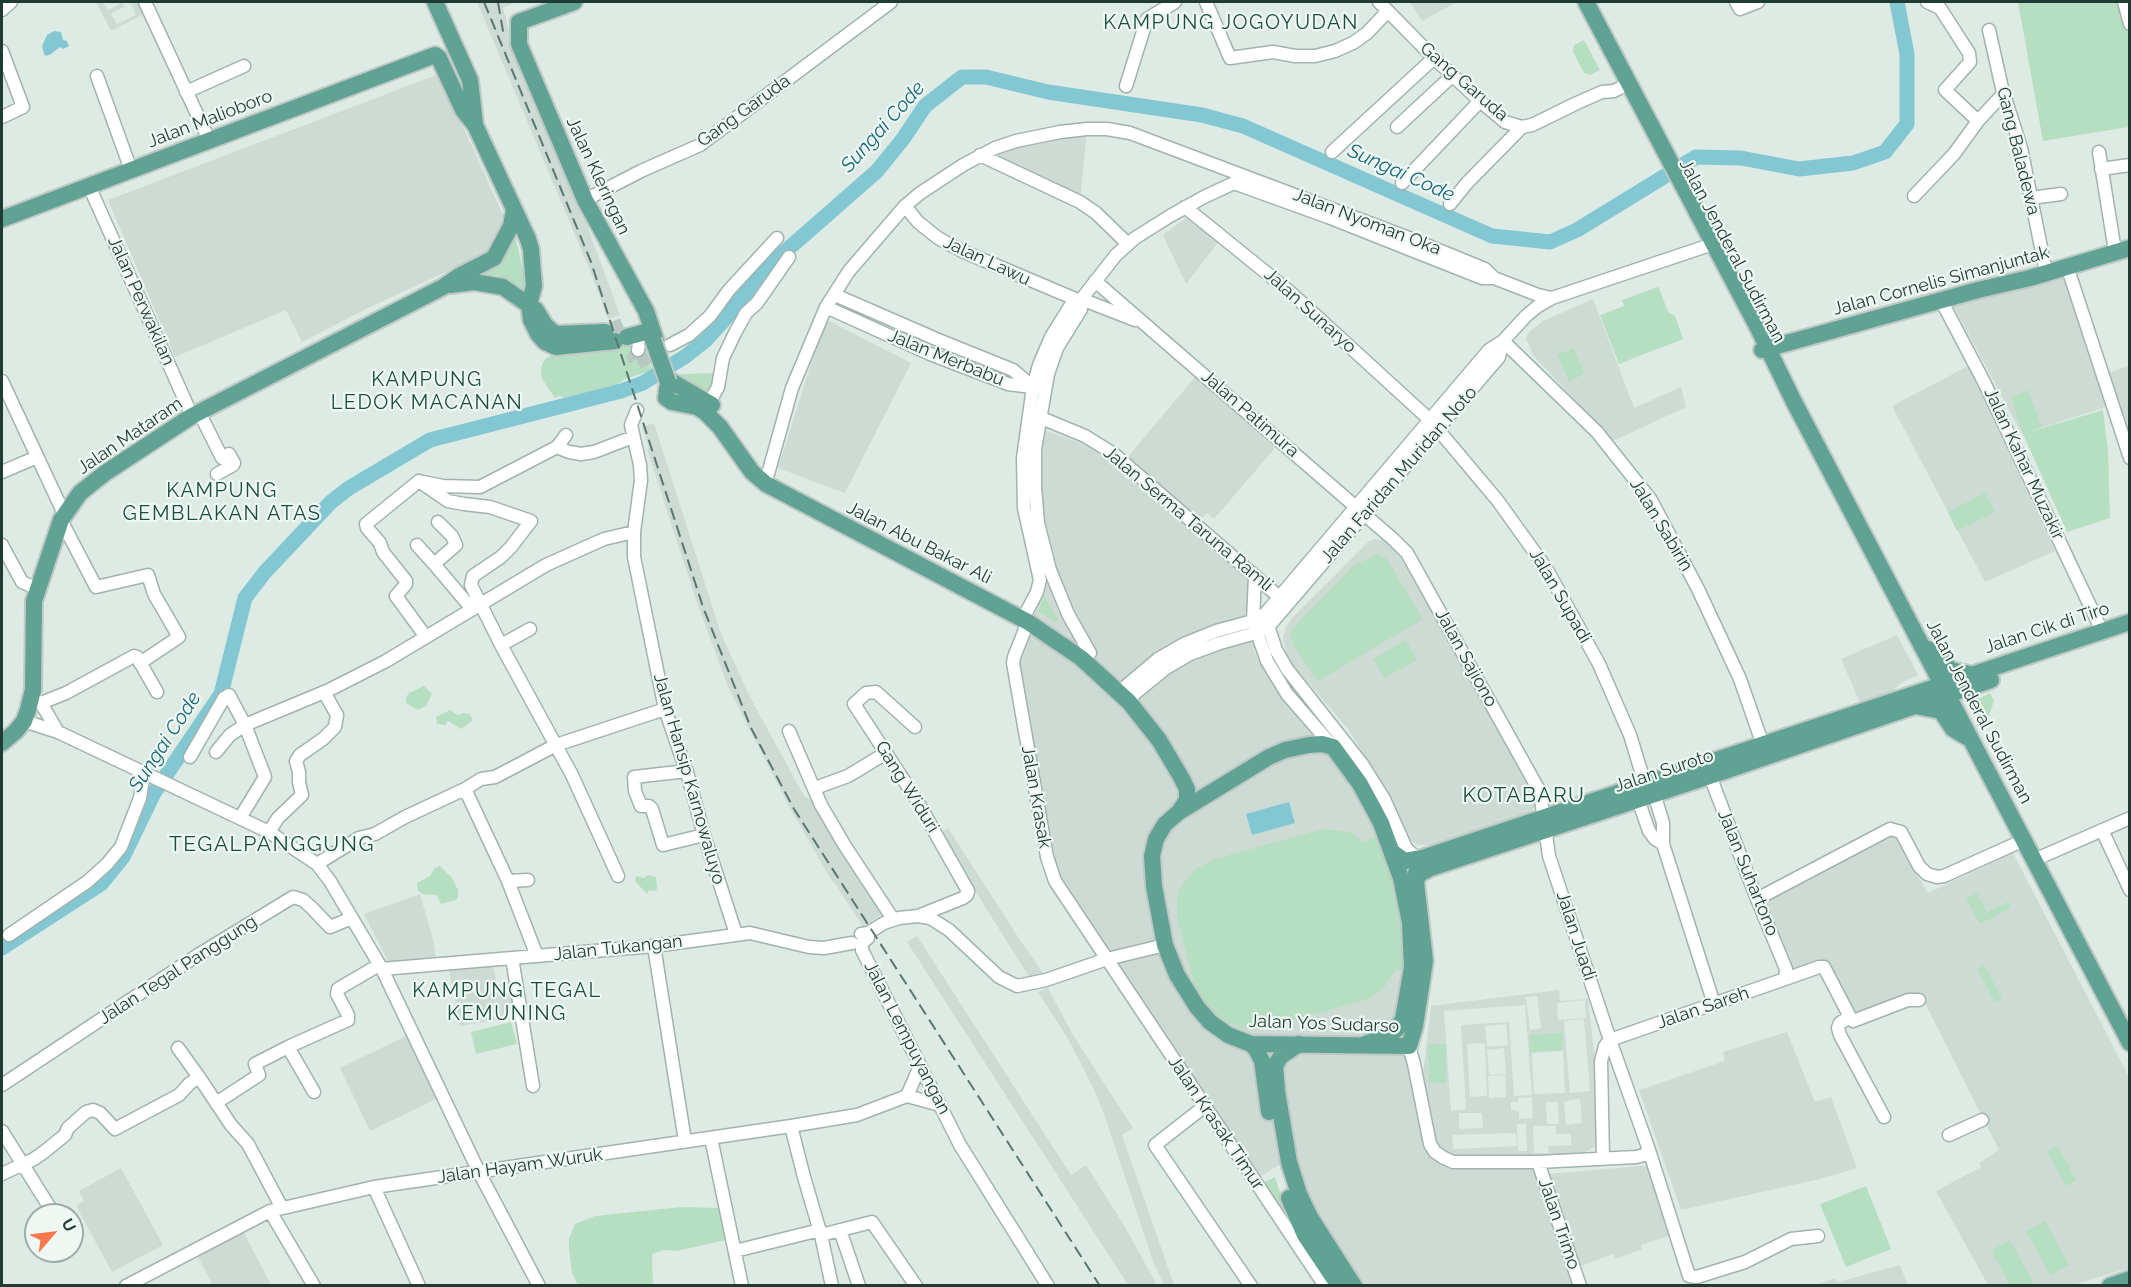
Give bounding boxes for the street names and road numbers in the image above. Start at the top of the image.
street label: Gang Garuda [1416,38,1512,126]
street label: Gang Garuda [693,70,795,152]
street label: Jalan Malioboro [145,85,275,153]
street label: Gang Baladewa [1992,85,2044,217]
street label: Jalan Kleringan [561,114,635,238]
street label: Jalan Jenderal Sudirman [1674,155,1790,347]
street label: Jalan Nyoman Oka [1290,184,1444,260]
street label: Jalan Lawu [940,231,1034,291]
street label: Jalan Perwakilan [103,233,179,369]
street label: Jalan Cornelis Simanjuntak [1831,242,2051,320]
street label: Jalan Sunaryo [1259,264,1361,358]
street label: Jalan Merbabu [885,325,1007,391]
street label: Jalan Patimura [1197,366,1303,462]
street label: Jalan Faridan Muridan Noto [1316,382,1482,568]
street label: Jalan Kahar Muzakir [1979,384,2069,544]
street label: Jalan Mataram [73,393,187,479]
street label: Jalan Serma Taruna Ramli [1099,442,1277,596]
street label: Jalan Sabirin [1625,475,1697,575]
street label: Jalan Abu Bakar Ali [843,497,995,589]
street label: Jalan Supadi [1524,545,1596,647]
street label: Jalan Cik di Tiro [1982,598,2112,658]
street label: Jalan Sajiono [1430,605,1502,711]
street label: Jalan Jenderal Sudirman [1921,616,2037,808]
street label: Jalan Hansip Karnowaluyo [649,671,729,887]
street label: Gang Widuri [870,737,944,837]
street label: Jalan Krasak [1016,744,1056,850]
street label: Jalan Suroto [1612,745,1716,797]
street label: Jalan Suhartono [1713,807,1783,939]
street label: Jalan Juadi [1551,889,1601,983]
street label: Jalan Tegal Panggung [95,911,261,1029]
street label: Jalan Tukangan [552,930,684,966]
street label: Jalan Lempuyangan [859,958,955,1118]
street label: Jalan Sareh [1654,982,1752,1034]
street label: Jalan Yos Sudarso [1248,1011,1400,1037]
street label: Jalan Krasak Timur [1163,1052,1269,1194]
street label: Jalan Hayam Wuruk [436,1144,604,1188]
street label: Jalan Trimo [1533,1176,1585,1272]

